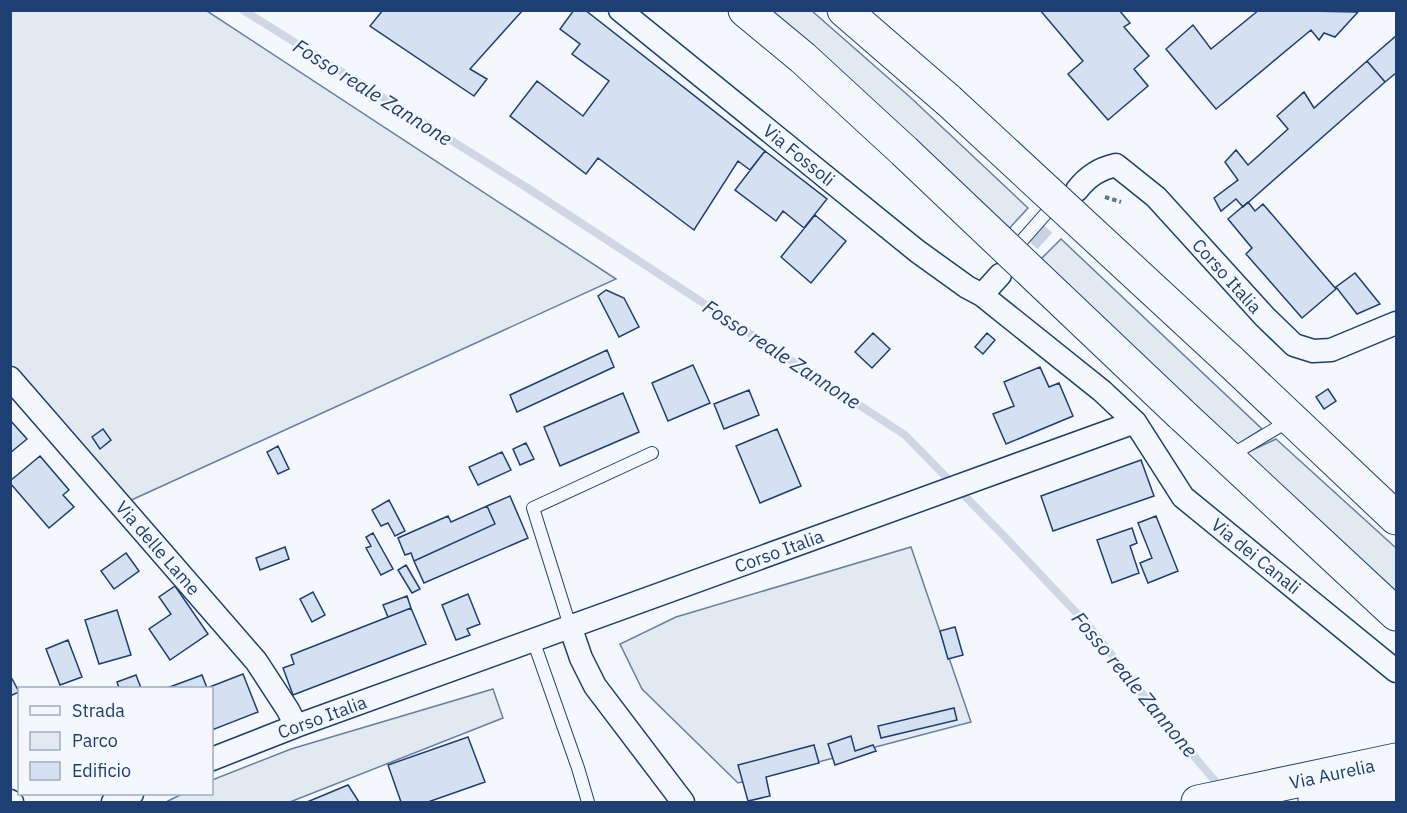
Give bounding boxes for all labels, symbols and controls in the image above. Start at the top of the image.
water label: Fosso reale Zannone [288,32,458,152]
street label: Via Fossoli [758,119,840,191]
street label: Corso Italia [1187,234,1267,319]
water label: Fosso reale Zannone [698,293,866,415]
street label: Via delle Lame [111,496,205,600]
street label: Via dei Canali [1207,513,1305,599]
street label: Corso Italia [731,524,827,578]
water label: Fosso reale Zannone [1066,605,1204,763]
legend [18,687,213,795]
street label: Corso Italia [274,690,370,744]
text: Strada [72,699,125,722]
text: Parco [72,729,118,752]
street label: Via Aurelia [1287,754,1377,794]
text: Edificio [72,759,131,782]

